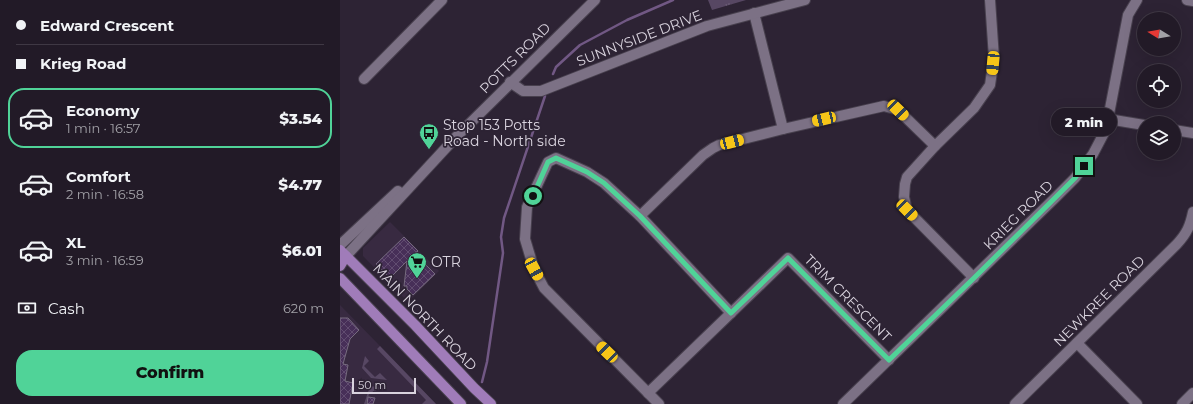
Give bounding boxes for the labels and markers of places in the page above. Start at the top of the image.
place label: Stop 153 Potts Road - North side [443,116,566,150]
bus stop icon: Stop 153 Potts Road - North side [418,122,440,150]
supermarket icon: OTR [406,251,428,279]
place label: OTR [431,253,461,271]

